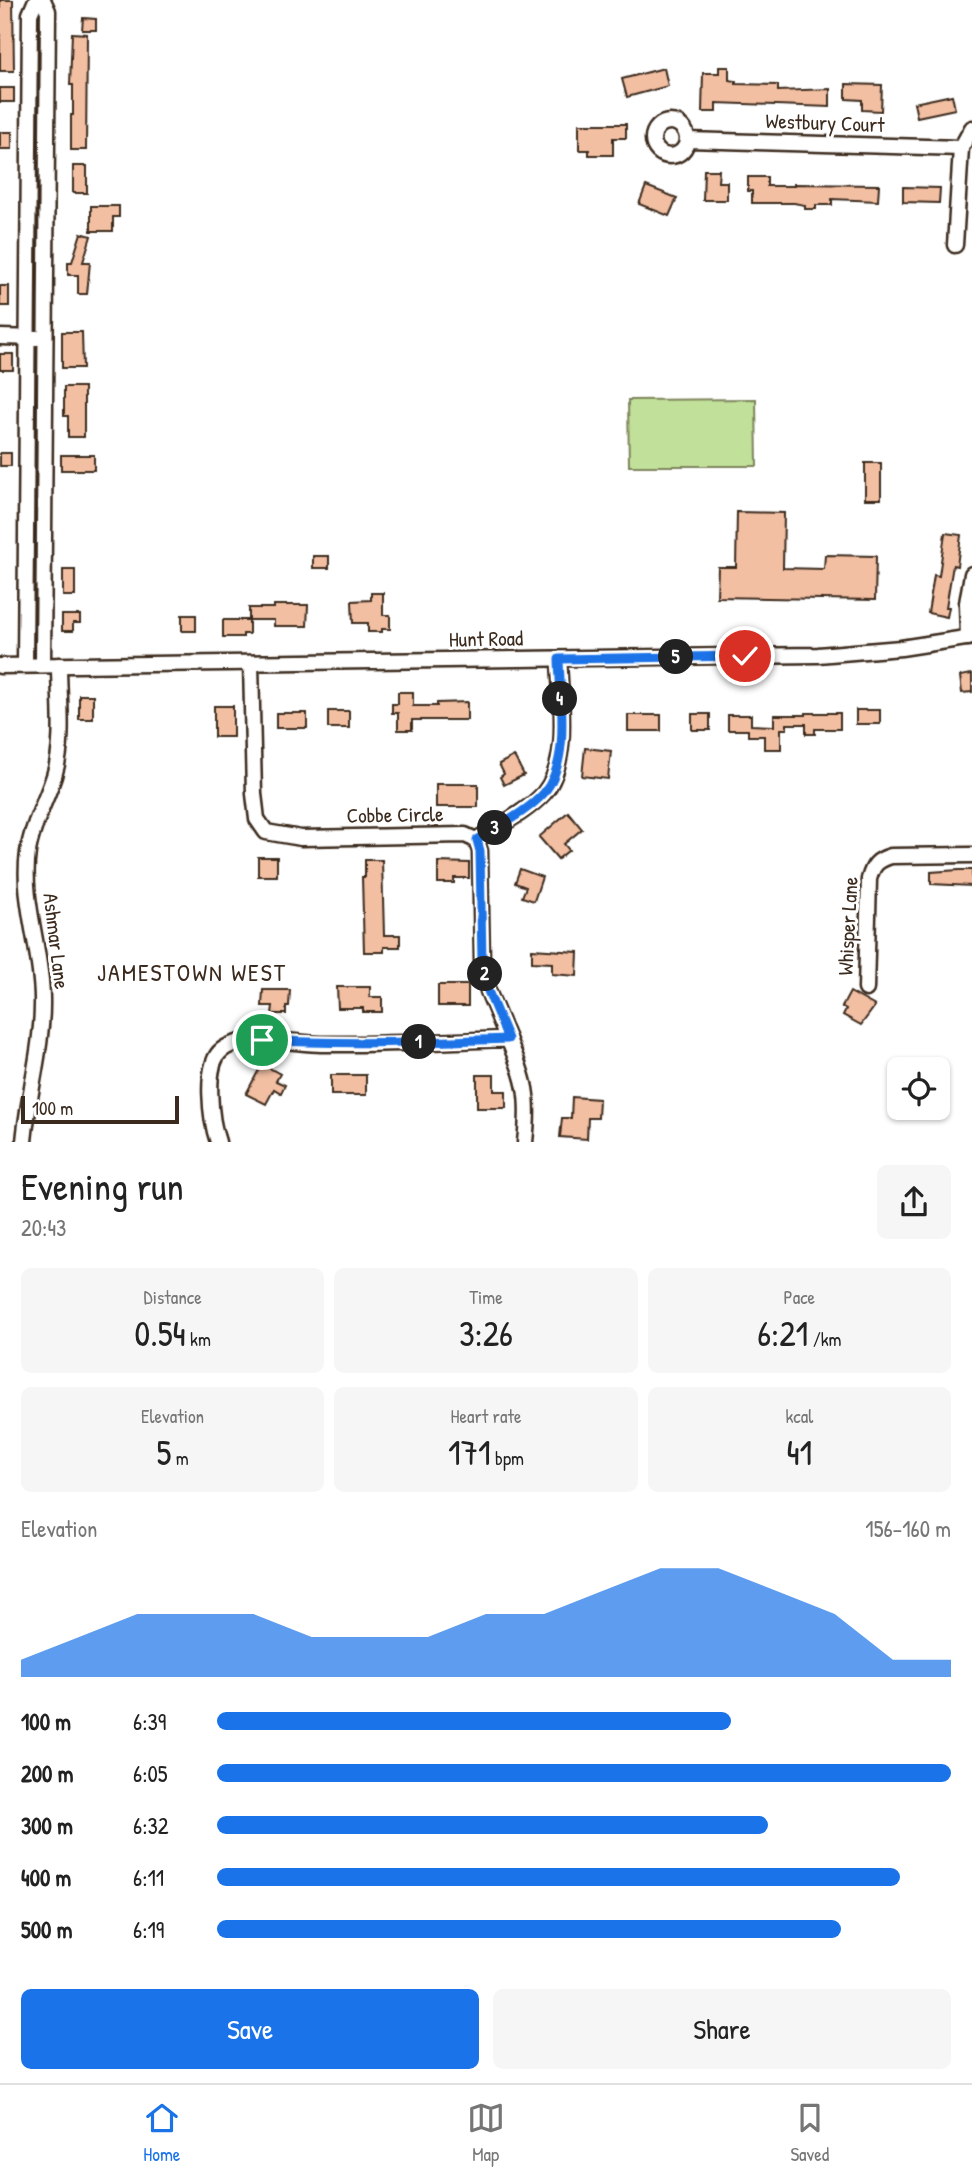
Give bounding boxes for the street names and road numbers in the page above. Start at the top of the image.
street label: Westbury Court [765,106,886,139]
street label: Hunt Road [449,623,523,654]
street label: Cobbe Circle [346,799,444,830]
street label: Whisper Lane [830,876,865,976]
street label: Ashmar Lane [36,891,77,991]

